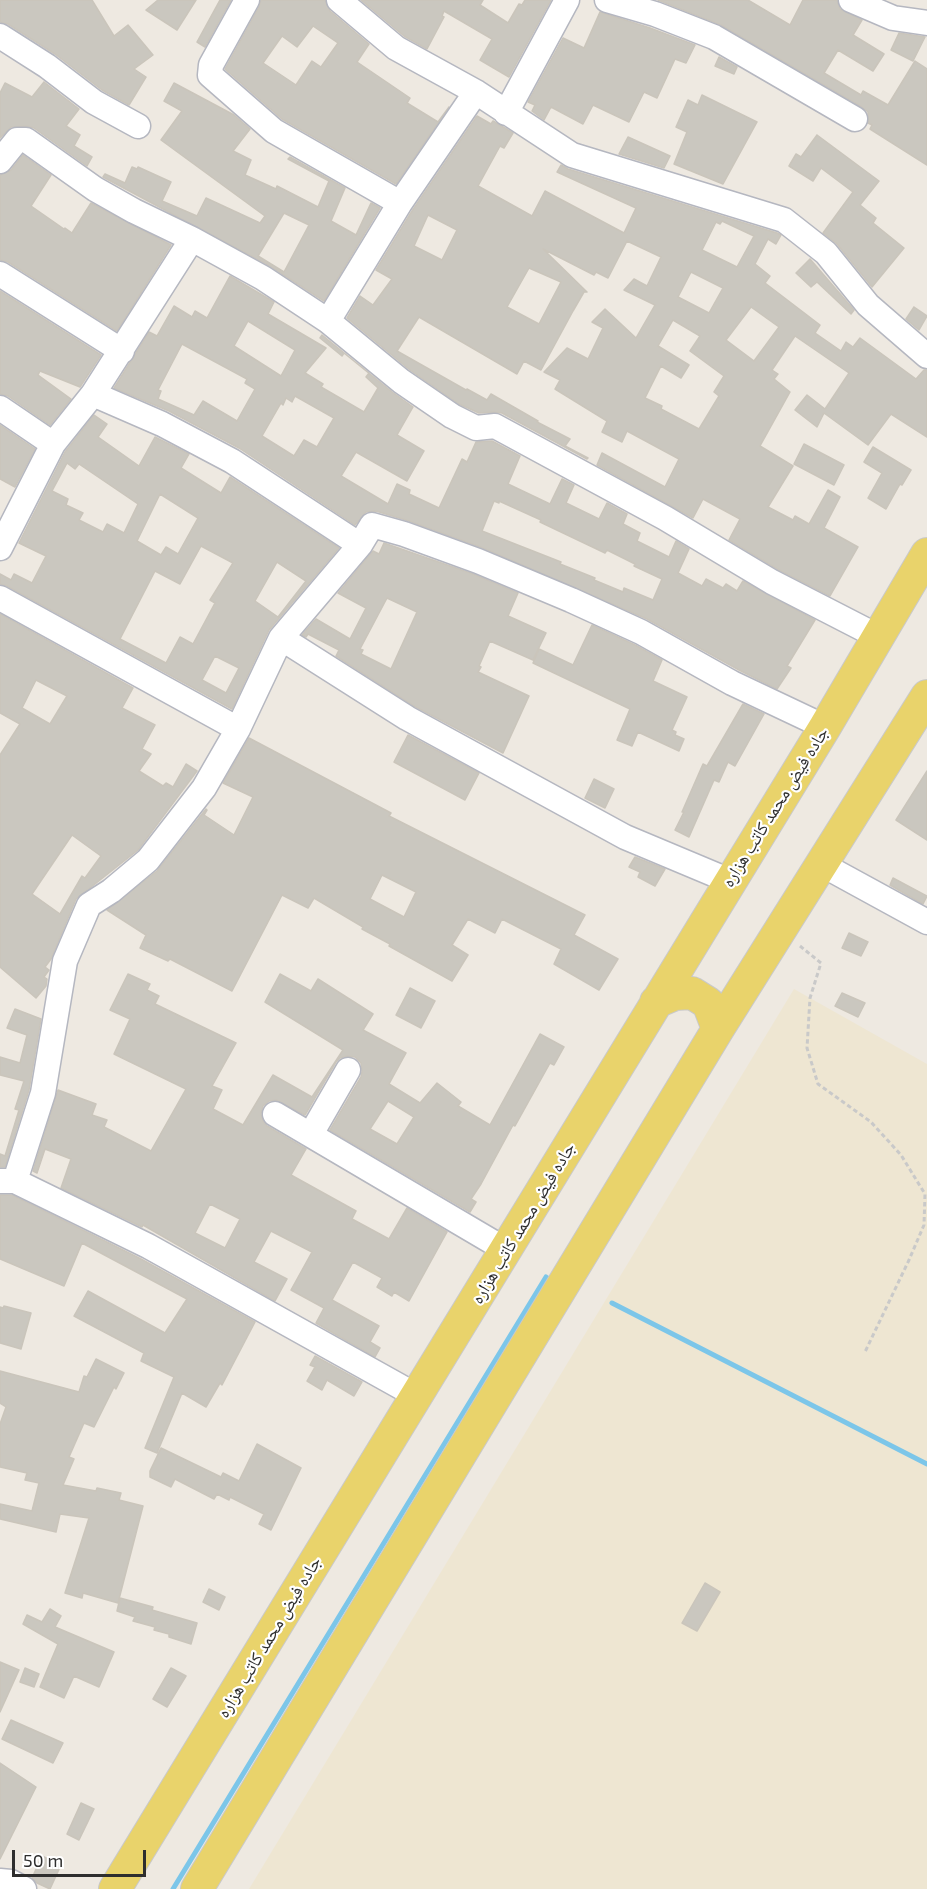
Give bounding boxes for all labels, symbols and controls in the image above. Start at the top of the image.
street label: جاده فیض محمد کاتب هزاره [717,723,833,891]
street label: جاده فیض محمد کاتب هزاره [466,1138,580,1308]
street label: جاده فیض محمد کاتب هزاره [212,1552,326,1722]
scale bar [15,1838,148,1876]
text: 50 m [23,1849,63,1871]

